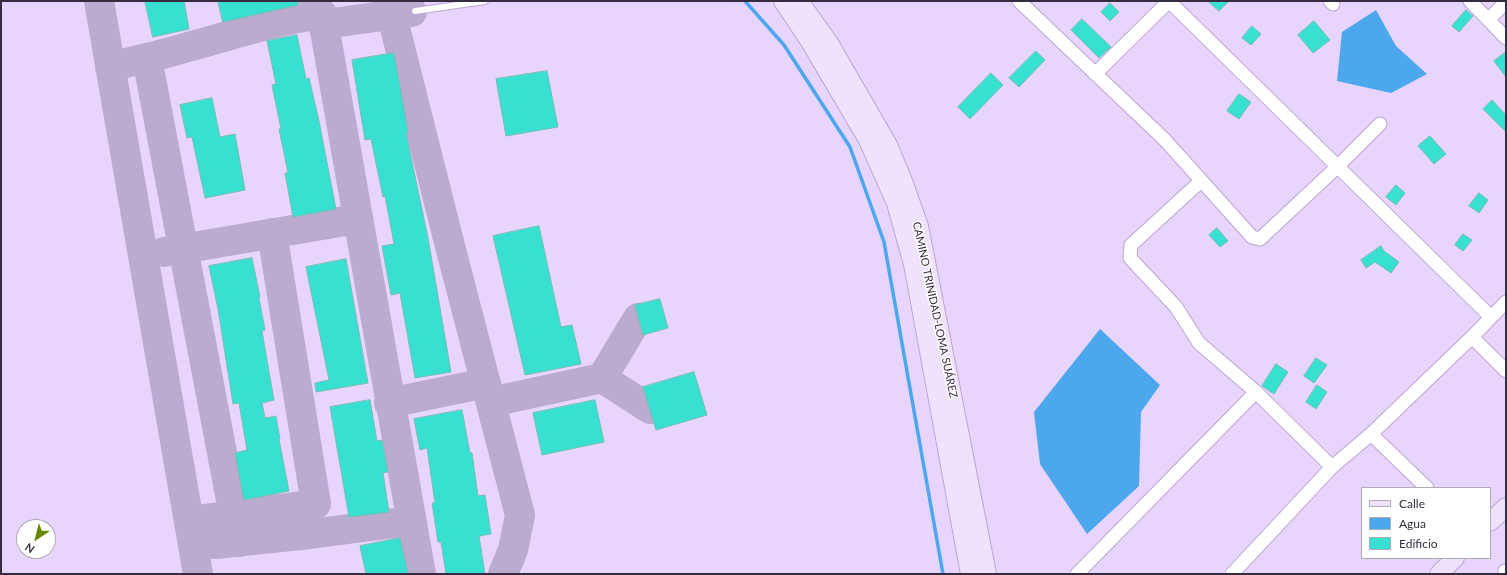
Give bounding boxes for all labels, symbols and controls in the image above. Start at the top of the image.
street label: CAMINO TRINIDAD-LOMA SUÁREZ [910,221,960,399]
legend [1361,487,1491,559]
text: Calle [1399,496,1425,511]
text: Agua [1399,516,1426,531]
north arrow [16,519,56,559]
text: Edificio [1399,536,1438,551]
text: N [22,541,37,556]

